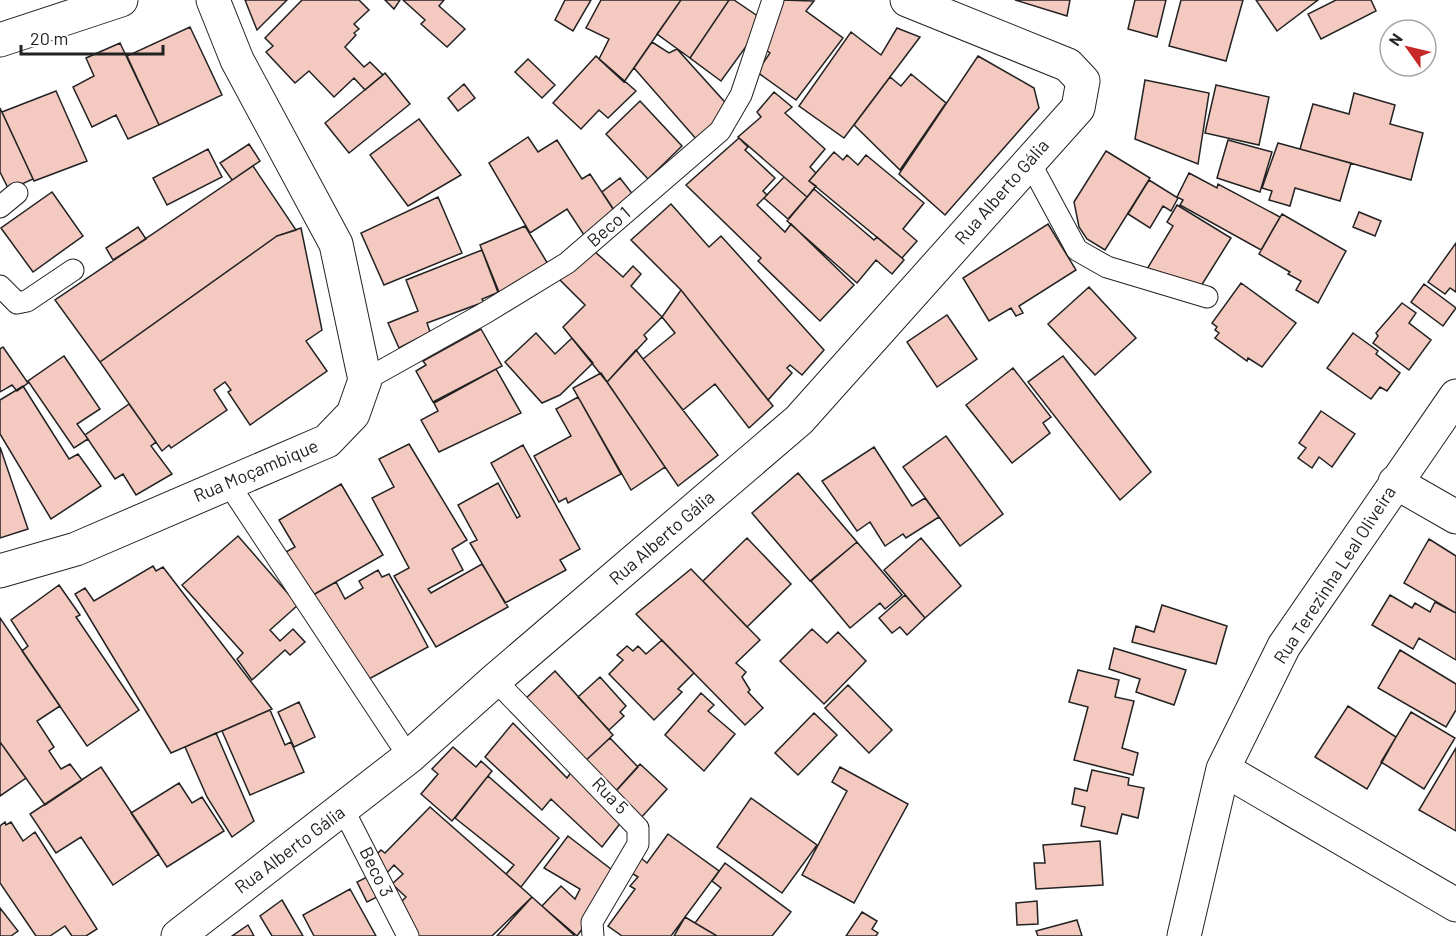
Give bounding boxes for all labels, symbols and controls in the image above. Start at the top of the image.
scale bar [21,18,164,56]
north arrow [1378,18,1438,78]
text: 20 m [30,27,68,49]
text: N [1384,30,1406,49]
street label: Rua Alberto Gália [950,134,1053,249]
street label: Beco 1 [582,202,634,251]
street label: Rua Moçambique [190,434,321,506]
street label: Rua Terezinha Leal Oliveira [1268,481,1400,668]
street label: Rua Alberto Gália [604,486,719,589]
street label: Rua 5 [588,772,633,818]
street label: Rua Alberto Gália [230,801,349,898]
street label: Beco 3 [355,843,398,900]

